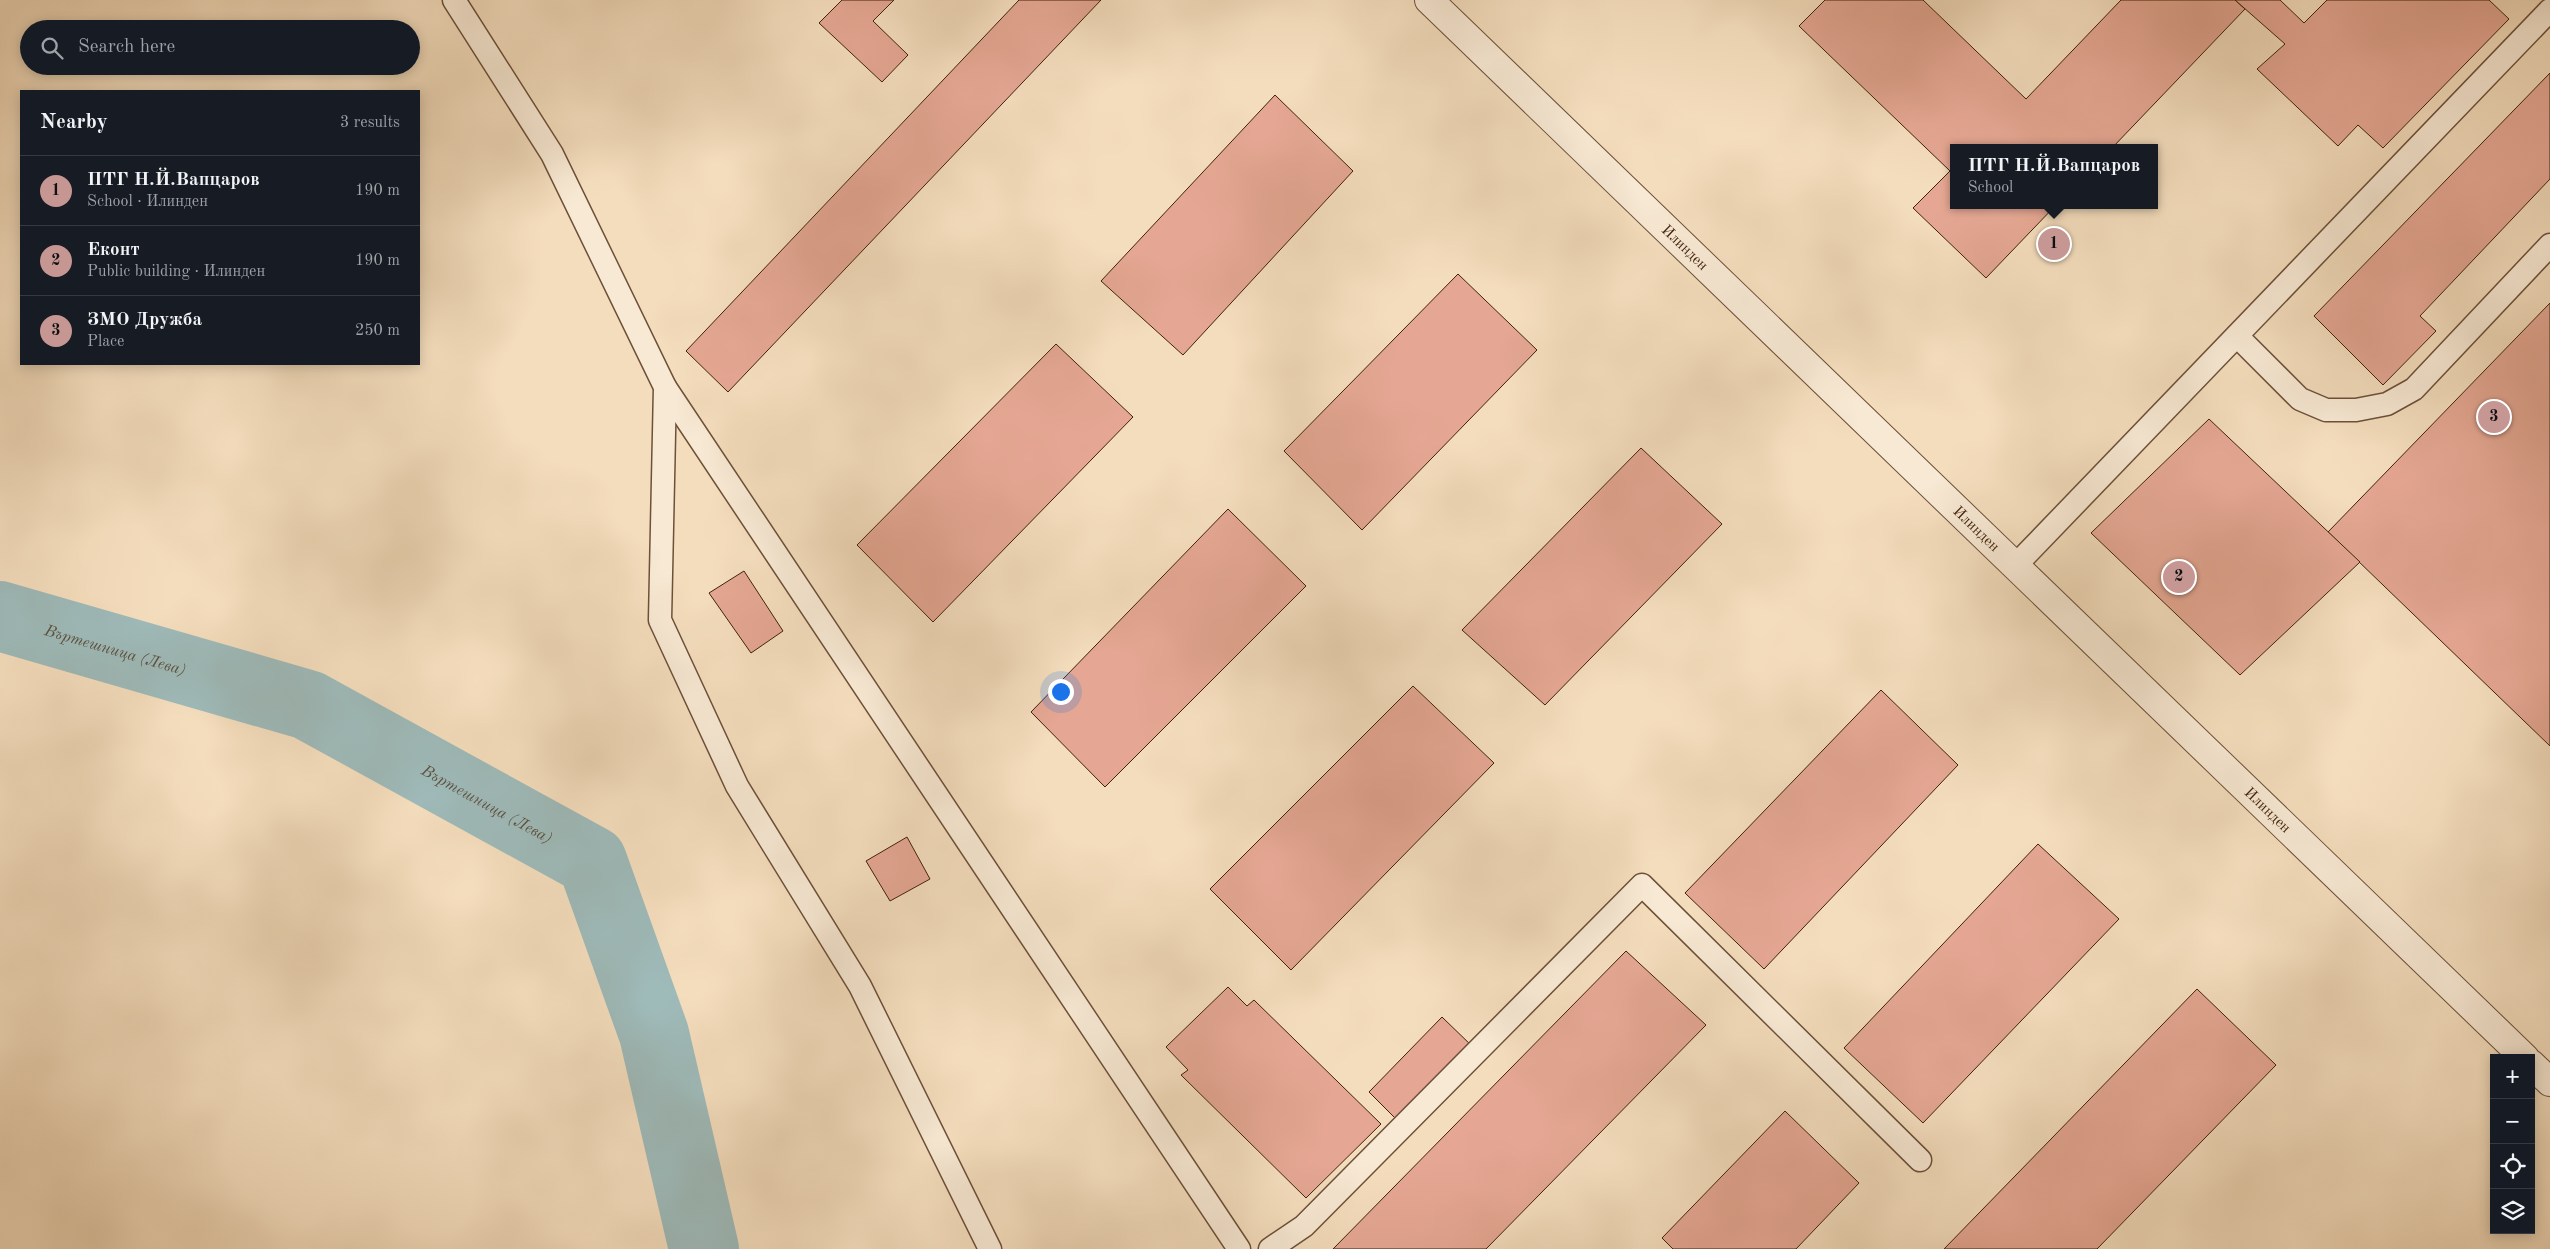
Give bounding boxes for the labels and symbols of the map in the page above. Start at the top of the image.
street label: Илинден [1658,223,1710,274]
pin: 1 [2038,225,2070,263]
pin: 3 [2478,398,2510,436]
street label: Илинден [1949,504,2002,555]
pin: 2 [2163,558,2195,596]
water label: Въртешница (Лева) [41,623,187,679]
your location [1048,679,1074,705]
water label: Въртешница (Лева) [417,762,554,847]
street label: Илинден [2241,785,2293,836]

